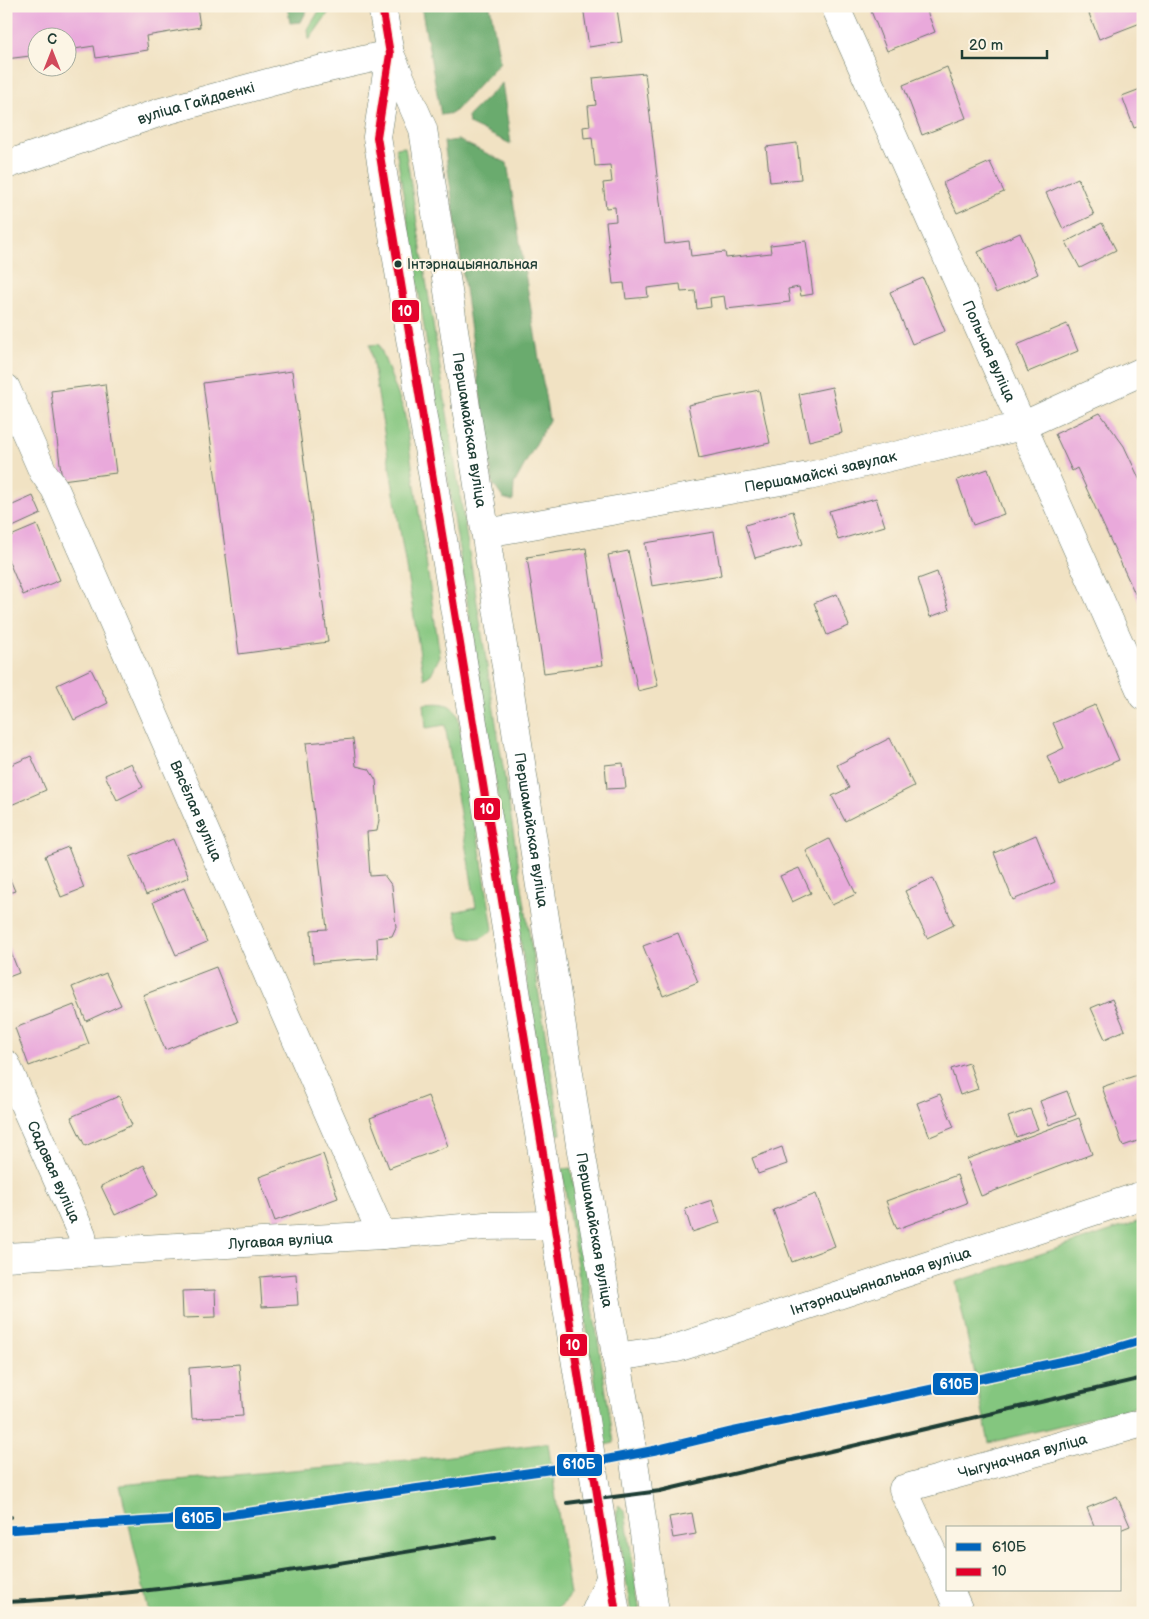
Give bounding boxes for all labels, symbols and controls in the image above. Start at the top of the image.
north arrow [28,28,78,78]
scale bar [962,28,1046,60]
text: С [47,31,57,48]
text: 20 m [969,36,1003,55]
street label: вуліца Гайдаенкі [135,77,257,129]
place label: Інтэрнацыянальная [407,256,538,273]
marker: Інтэрнацыянальная [393,259,403,269]
street label: Польная вуліца [958,297,1020,405]
line badge: 10 [391,299,420,323]
text: 10 [398,303,413,320]
street label: Першамайская вуліца [448,351,491,509]
street label: Першамайскі завулак [743,446,898,497]
street label: Першамайская вуліца [510,751,553,909]
street label: Вясёлая вуліца [166,758,227,864]
line badge: 10 [473,797,501,821]
text: 10 [480,801,495,818]
street label: Садовая вуліца [23,1118,85,1226]
street label: Першамайская вуліца [572,1151,617,1309]
street label: Лугавая вуліца [227,1228,333,1254]
street label: Інтэрнацыянальная вуліца [788,1243,974,1320]
line badge: 10 [559,1333,588,1357]
text: 10 [566,1337,581,1354]
line badge: 610Б [932,1372,979,1396]
text: 610Б [939,1376,973,1393]
street label: Чыгуначная вуліца [956,1429,1089,1483]
line badge: 610Б [556,1453,603,1477]
text: 610Б [562,1456,596,1473]
line badge: 610Б [174,1506,222,1530]
text: 610Б [181,1510,215,1527]
legend [946,1526,1122,1592]
text: 610Б [992,1538,1027,1557]
text: 10 [992,1562,1007,1581]

